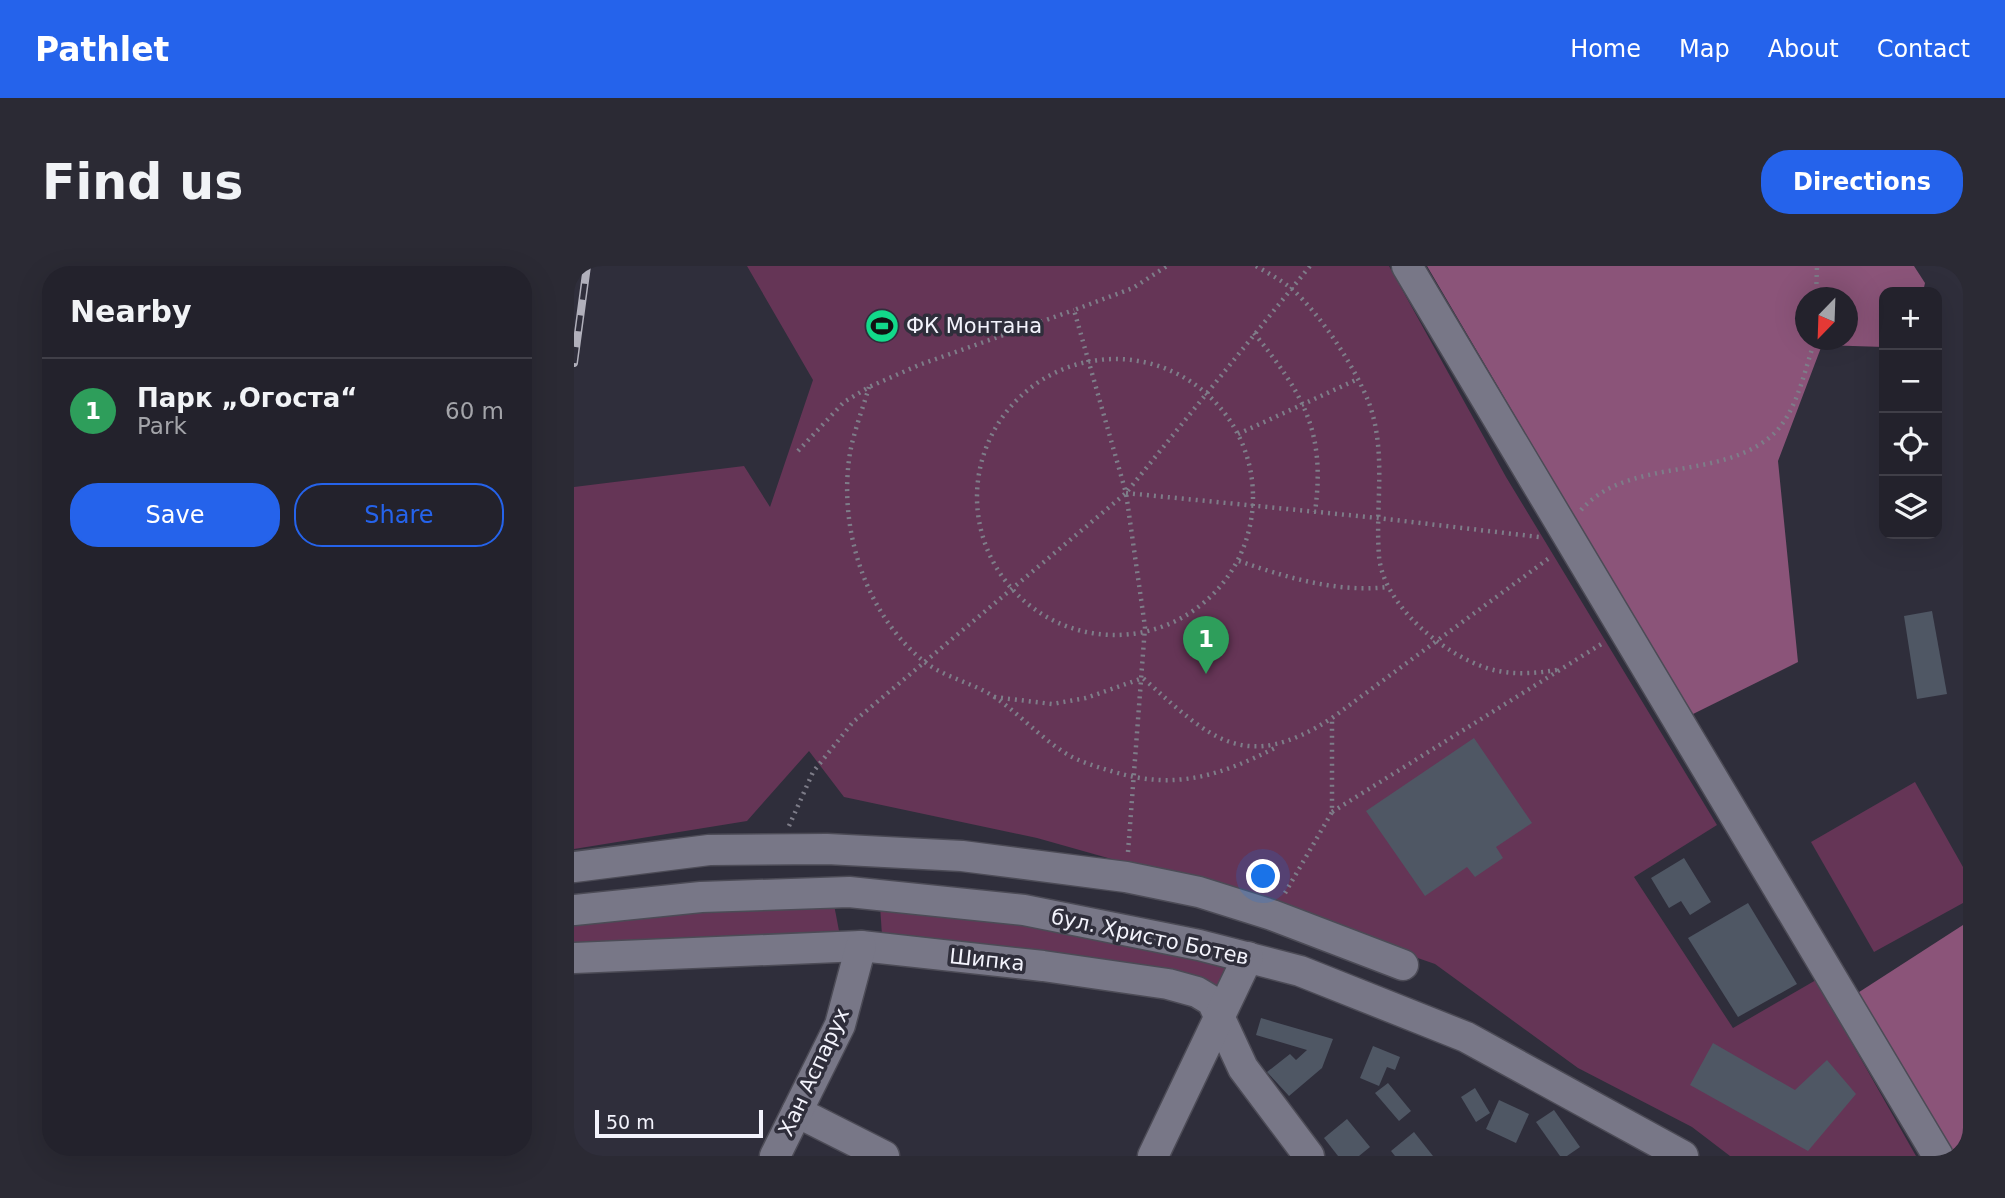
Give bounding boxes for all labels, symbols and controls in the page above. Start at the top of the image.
text: Pathlet [35,30,169,69]
text: Home [1570,35,1641,63]
text: Map [1679,35,1730,63]
text: About [1768,35,1839,63]
text: Contact [1877,35,1970,63]
button: Directions [1761,150,1963,214]
text: Find us [42,154,243,211]
north arrow [1795,287,1858,350]
map controls [1879,287,1942,539]
button: + [1879,287,1942,350]
text: Nearby [70,294,192,329]
sports icon: ФК Монтана [863,307,901,345]
place label: ФК Монтана [906,314,1042,338]
button: − [1879,350,1942,413]
text: Парк „Огоста“ [137,383,357,413]
text: 1 [85,398,101,424]
text: 60 m [445,398,504,424]
text: Park [137,413,187,439]
button: locate [1879,413,1942,476]
button: layers [1879,476,1942,539]
button: Save [70,483,280,547]
button: Share [294,483,504,547]
pin: 1 [1183,616,1229,674]
your location [1246,859,1280,893]
street label: бул. Христо Ботев [1049,904,1251,970]
street label: Шипка [948,944,1026,976]
street label: Хан Аспарух [774,1004,854,1140]
scale bar [595,1107,763,1139]
text: 50 m [606,1111,655,1133]

